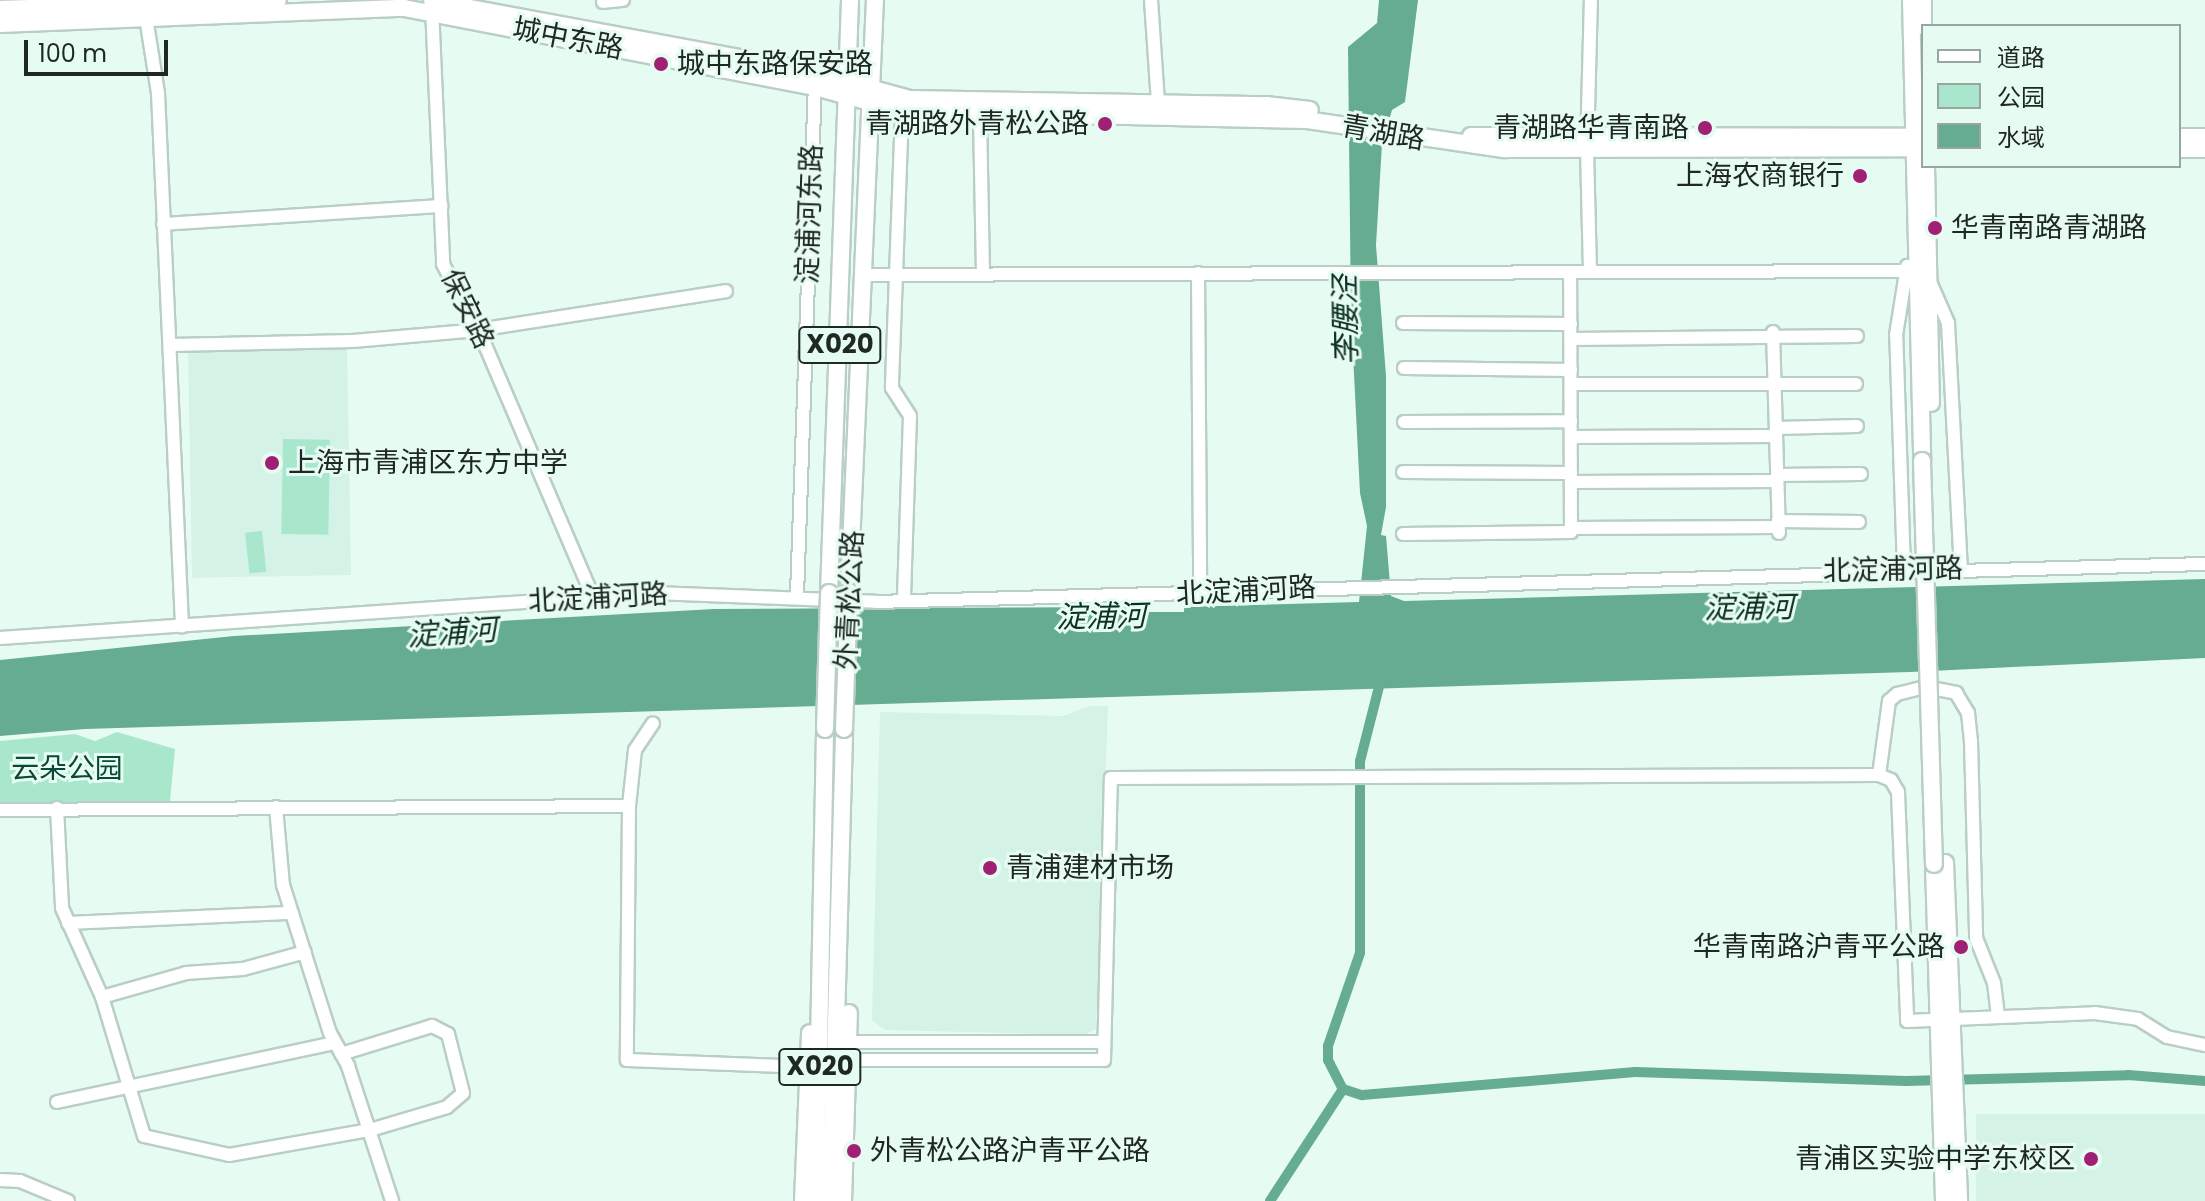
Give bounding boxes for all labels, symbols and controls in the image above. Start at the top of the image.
street label: 城中东路 [510,12,626,66]
scale bar [28,24,172,74]
legend [1921,24,2181,168]
text: 100 m [38,37,107,70]
text: 道路 [1997,41,2045,74]
place label: 城中东路保安路 [677,47,873,81]
marker: 城中东路保安路 [652,55,670,73]
text: 公园 [1997,81,2045,114]
place label: 青湖路外青松公路 [865,107,1089,141]
street label: 青湖路 [1339,109,1427,157]
place label: 青湖路华青南路 [1493,111,1689,145]
marker: 青湖路外青松公路 [1096,115,1114,133]
marker: 青湖路华青南路 [1696,119,1714,137]
text: 水域 [1997,121,2045,154]
street label: 淀浦河东路 [791,143,829,285]
place label: 上海农商银行 [1676,159,1844,193]
marker: 上海农商银行 [1851,167,1869,185]
place label: 华青南路青湖路 [1951,211,2147,245]
marker: 华青南路青湖路 [1926,219,1944,237]
street label: 保安路 [433,264,501,354]
water label: 李腰泾 [1327,275,1365,365]
road number: X020 [798,323,882,367]
place label: 上海市青浦区东方中学 [288,446,568,480]
marker: 上海市青浦区东方中学 [263,454,281,472]
street label: 外青松公路 [830,529,870,671]
street label: 北淀浦河路 [1823,552,1963,588]
street label: 北淀浦河路 [1175,571,1317,611]
street label: 北淀浦河路 [527,578,669,618]
water label: 淀浦河 [1704,589,1794,627]
water label: 淀浦河 [1056,598,1146,636]
water label: 淀浦河 [406,612,498,654]
park label: 云朵公园 [11,752,123,786]
place label: 青浦建材市场 [1006,851,1174,885]
marker: 青浦建材市场 [981,859,999,877]
place label: 华青南路沪青平公路 [1693,930,1945,964]
marker: 华青南路沪青平公路 [1952,938,1970,956]
road number: X020 [778,1045,862,1089]
place label: 外青松公路沪青平公路 [870,1134,1150,1168]
marker: 外青松公路沪青平公路 [845,1142,863,1160]
place label: 青浦区实验中学东校区 [1795,1142,2075,1176]
marker: 青浦区实验中学东校区 [2082,1150,2100,1168]

